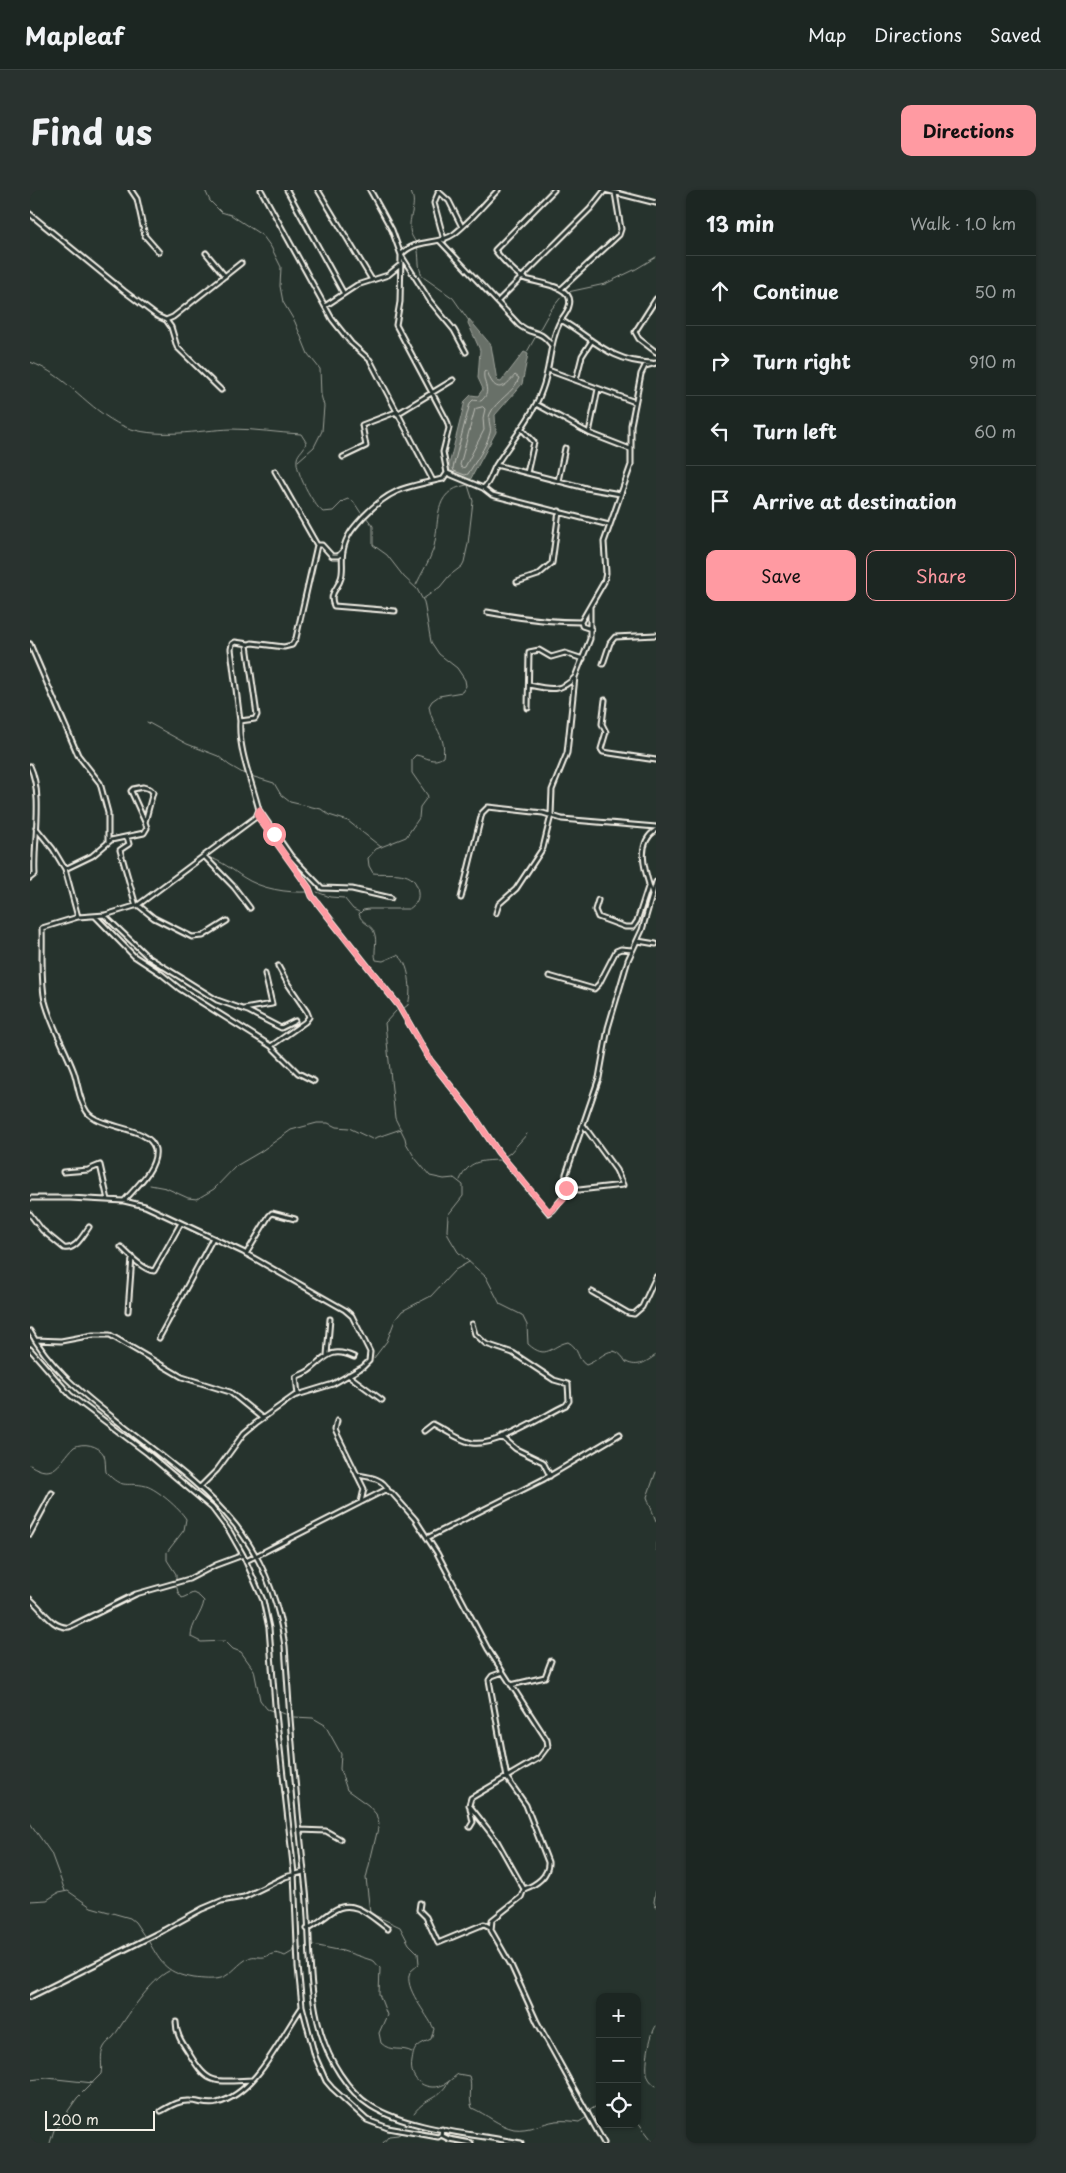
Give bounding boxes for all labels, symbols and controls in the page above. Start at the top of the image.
text: Mapleaf [25,17,124,53]
text: Map [808,21,846,48]
text: Directions [874,21,962,48]
text: Saved [990,21,1041,48]
text: Find us [30,104,152,157]
button: Directions [901,105,1036,156]
text: 13 min [706,207,774,239]
text: Walk · 1.0 km [910,211,1016,235]
icon: ahead [706,277,734,305]
text: Continue [753,277,839,305]
text: 50 m [975,279,1016,303]
icon: right [706,347,734,375]
text: Turn right [753,347,851,375]
text: 910 m [969,349,1016,373]
icon: left [706,417,734,445]
text: Turn left [753,417,837,445]
text: 60 m [974,419,1016,443]
icon: arrive [706,487,734,515]
text: Arrive at destination [753,487,957,515]
button: Save [706,550,856,601]
button: Share [866,550,1016,601]
route start [263,823,286,846]
route end [555,1177,578,1200]
map controls [596,1993,641,2128]
button: + [596,1993,641,2038]
button: − [596,2038,641,2083]
button: locate [596,2083,641,2128]
scale bar [45,2108,155,2131]
text: 200 m [52,2109,99,2130]

